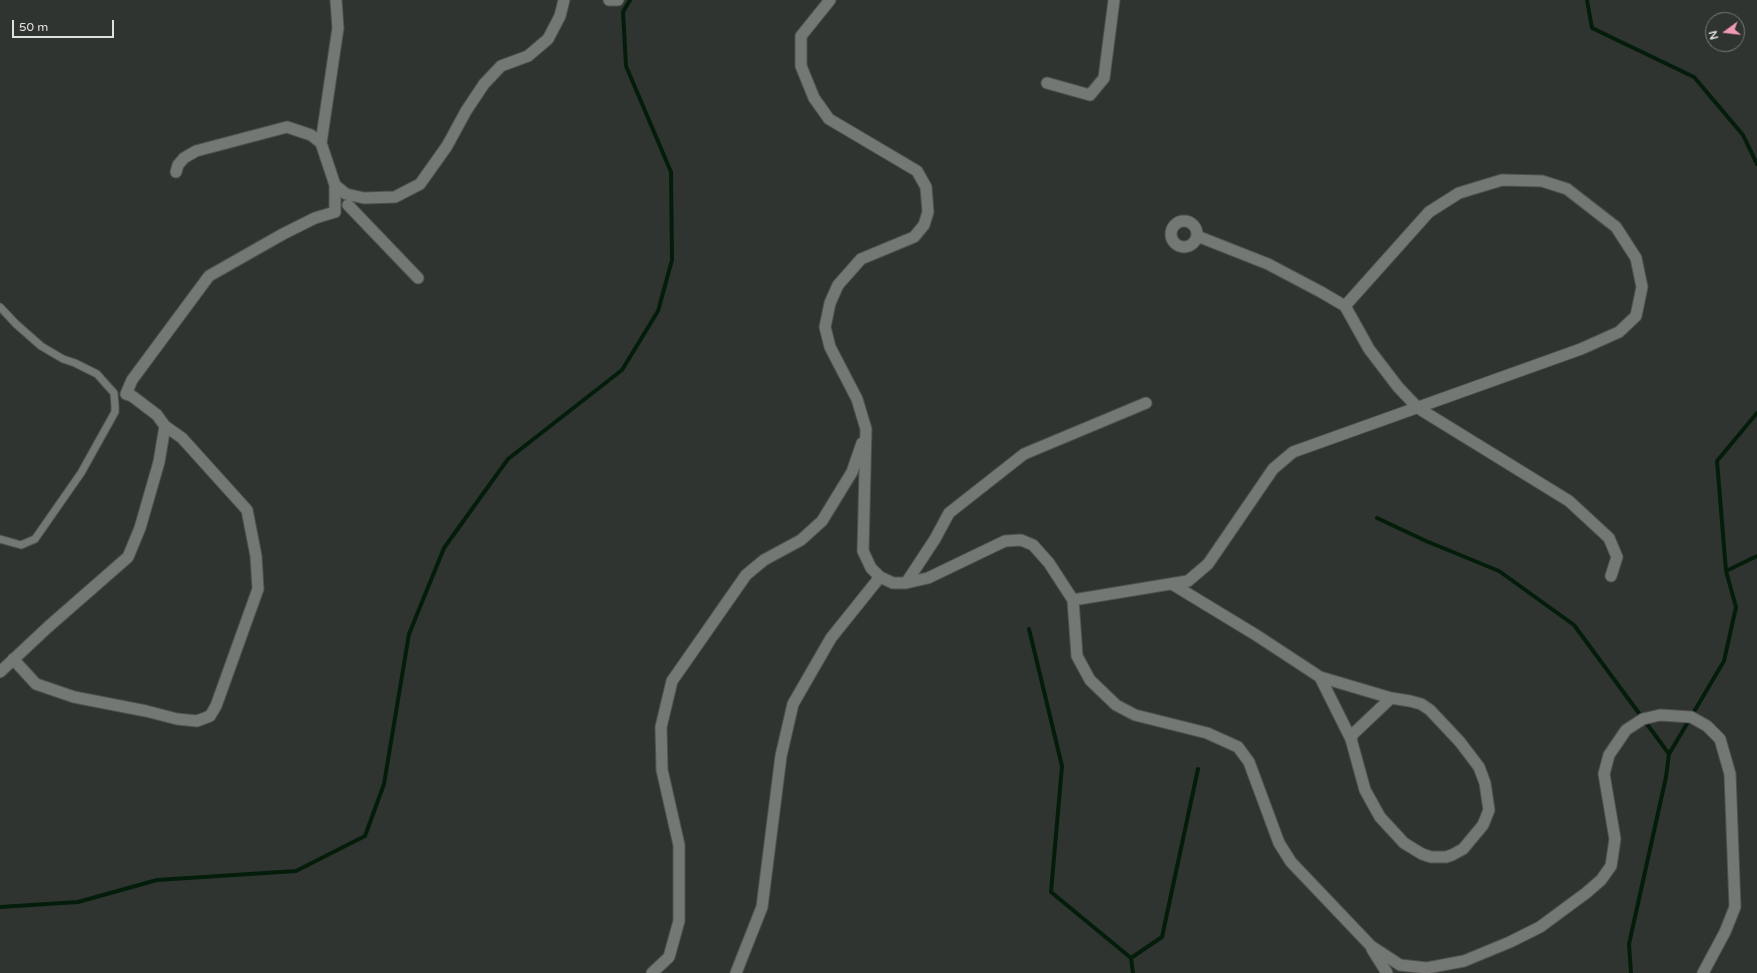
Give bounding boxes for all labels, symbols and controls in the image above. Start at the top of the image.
scale bar [14,12,116,38]
north arrow [1705,12,1745,52]
text: 50 m [19,20,48,34]
text: N [1706,29,1721,41]

